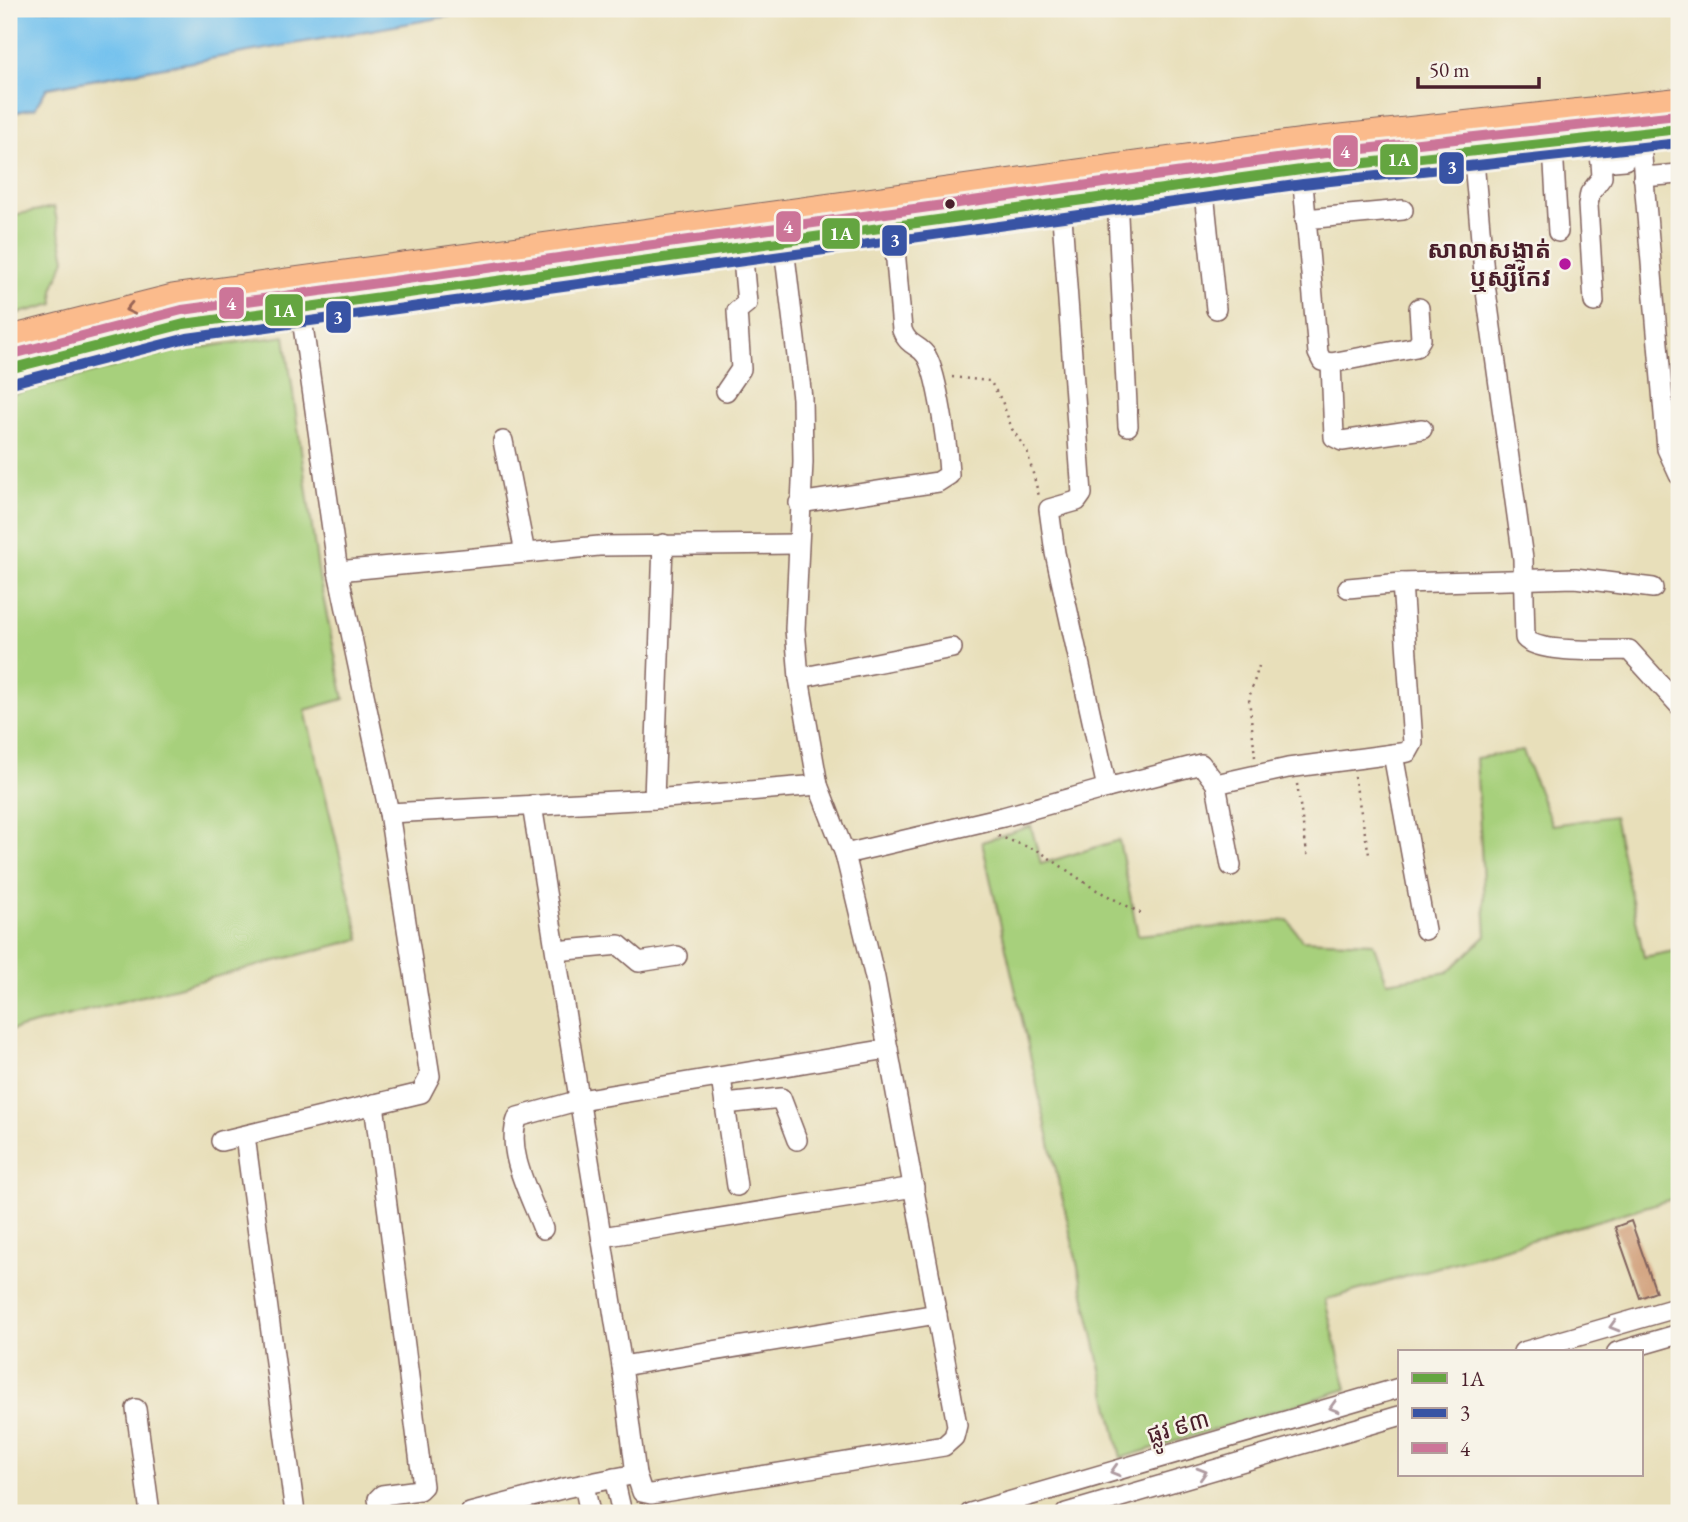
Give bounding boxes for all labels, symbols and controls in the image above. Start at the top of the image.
scale bar [1418,46,1539,90]
text: 50 m [1429,56,1470,83]
line badge: 4 [1332,134,1359,168]
text: 4 [1340,139,1351,164]
line badge: 1A [1379,143,1419,176]
text: 1A [1387,147,1411,172]
line badge: 3 [1438,151,1465,185]
text: 3 [1447,155,1457,180]
unlabelled marker [943,197,957,211]
line badge: 4 [775,210,802,243]
text: 4 [783,214,794,239]
line badge: 1A [821,217,861,250]
text: 1A [829,221,853,246]
line badge: 3 [881,224,908,257]
text: 3 [890,228,900,253]
place label: សាលាសង្កាត់ ឬស្សីកែវ [1427,234,1551,293]
marker: សាលាសង្កាត់ ឬស្សីកែវ [1557,256,1573,272]
line badge: 4 [218,286,245,320]
text: 4 [226,291,237,316]
line badge: 1A [264,293,304,327]
text: 1A [272,298,296,323]
line badge: 3 [325,300,352,334]
one-way arrow [125,301,137,315]
text: 3 [333,305,343,330]
one-way arrow [1608,1317,1620,1332]
legend [1398,1350,1642,1476]
text: 1A [1460,1365,1485,1392]
one-way arrow [1328,1399,1340,1414]
text: 3 [1460,1399,1470,1426]
street label: ផ្លូវ ៩៣ [1143,1403,1215,1457]
text: 4 [1460,1435,1471,1462]
one-way arrow [1110,1463,1122,1477]
one-way arrow [1196,1467,1208,1482]

